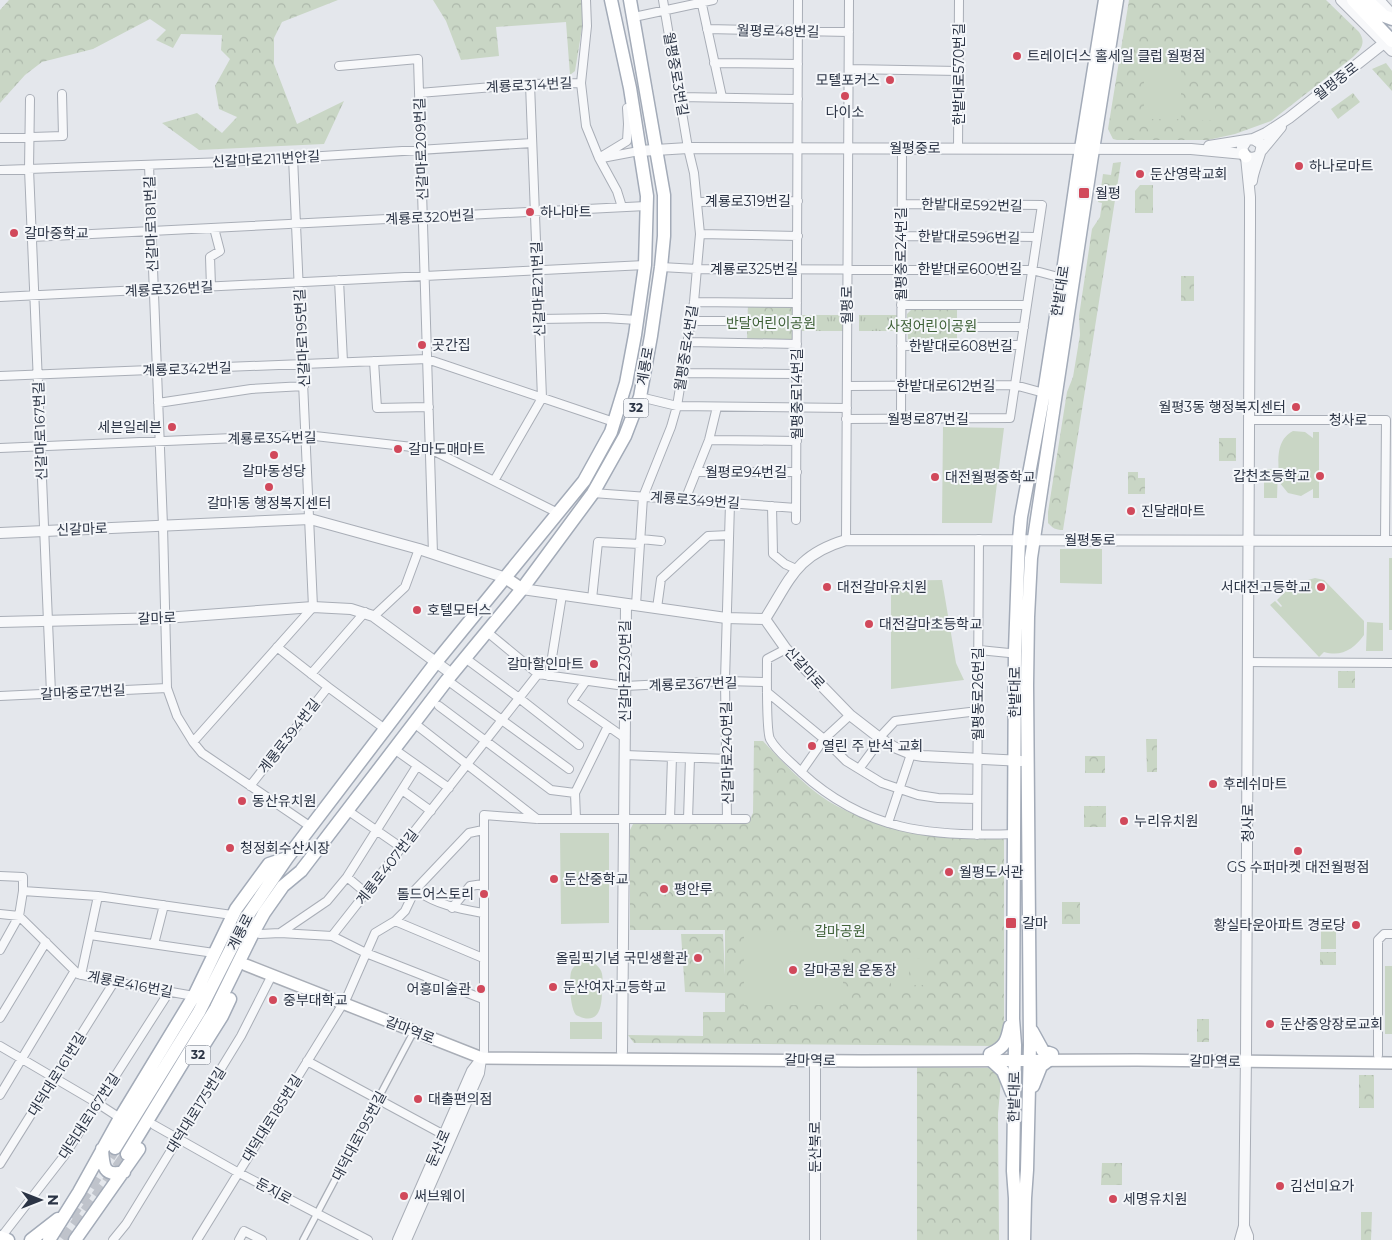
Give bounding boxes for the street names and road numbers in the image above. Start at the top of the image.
street label: 월평로48번길 [736,21,820,41]
street label: 한밭대로570번길 [950,23,968,125]
street label: 월평중로3번길 [660,30,692,118]
street label: 월평중로 [1310,58,1362,104]
street label: 계룡로314번길 [485,74,573,96]
street label: 신갈마로209번길 [410,97,432,201]
street label: 월평중로 [889,139,941,157]
street label: 신갈마로211번안길 [211,147,321,171]
street label: 신갈마로181번길 [140,176,162,272]
street label: 계룡로319번길 [705,192,791,210]
street label: 한밭대로592번길 [921,195,1023,215]
street label: 계룡로320번길 [385,206,475,228]
street label: 월평중로24번길 [892,207,910,301]
street label: 한밭대로596번길 [918,227,1020,247]
street label: 신갈마로211번길 [527,241,549,337]
street label: 계룡로325번길 [710,260,798,278]
street label: 한밭대로600번길 [918,260,1022,278]
street label: 한밭대로 [1047,264,1073,318]
street label: 계룡로326번길 [124,278,214,300]
street label: 월평로 [838,286,856,324]
street label: 신갈마로195번길 [290,288,314,388]
street label: 월평중로4번길 [670,304,702,392]
street label: 한밭대로608번길 [909,337,1013,355]
street label: 계룡로 [633,345,657,387]
street label: 월평중로14번길 [788,348,806,440]
street label: 계룡로342번길 [142,358,232,380]
street label: 한밭대로612번길 [897,377,995,395]
street label: 신갈마로167번길 [29,381,51,481]
road number: 32 [624,398,648,418]
street label: 월평로87번길 [887,410,969,428]
street label: 청사로 [1329,411,1367,429]
street label: 계룡로354번길 [227,428,317,448]
street label: 월평로94번길 [705,463,787,481]
street label: 계룡로349번길 [649,488,741,512]
street label: 신갈마로 [56,519,108,539]
street label: 월평동로 [1064,531,1116,549]
street label: 갈마로 [137,608,177,628]
street label: 신갈마로230번길 [616,620,634,722]
street label: 신갈마로 [781,643,829,693]
street label: 월평동로26번길 [969,647,987,741]
street label: 한밭대로 [1006,666,1024,718]
street label: 계룡로367번길 [648,673,738,695]
street label: 갈마중로7번길 [40,681,126,703]
street label: 계룡로394번길 [254,695,324,777]
street label: 신갈마로240번길 [717,701,737,805]
street label: 청사로 [1239,804,1257,842]
street label: 계룡로407번길 [352,826,422,908]
street label: 계룡로 [223,911,257,953]
street label: 계룡로416번길 [86,967,174,1001]
street label: 갈마역로 [383,1012,437,1048]
street label: 대덕대로161번길 [24,1029,90,1119]
road number: 32 [186,1046,210,1064]
street label: 갈마역로 [784,1051,836,1069]
street label: 갈마역로 [1189,1052,1241,1070]
street label: 대덕대로175번길 [162,1064,230,1156]
street label: 대덕대로167번길 [54,1070,124,1162]
street label: 대덕대로185번길 [238,1071,306,1165]
street label: 한밭대로 [1005,1071,1023,1123]
street label: 대덕대로195번길 [328,1088,390,1184]
street label: 둔산북로 [806,1121,824,1173]
street label: 둔산로 [422,1127,454,1169]
street label: 둔지로 [253,1174,295,1208]

